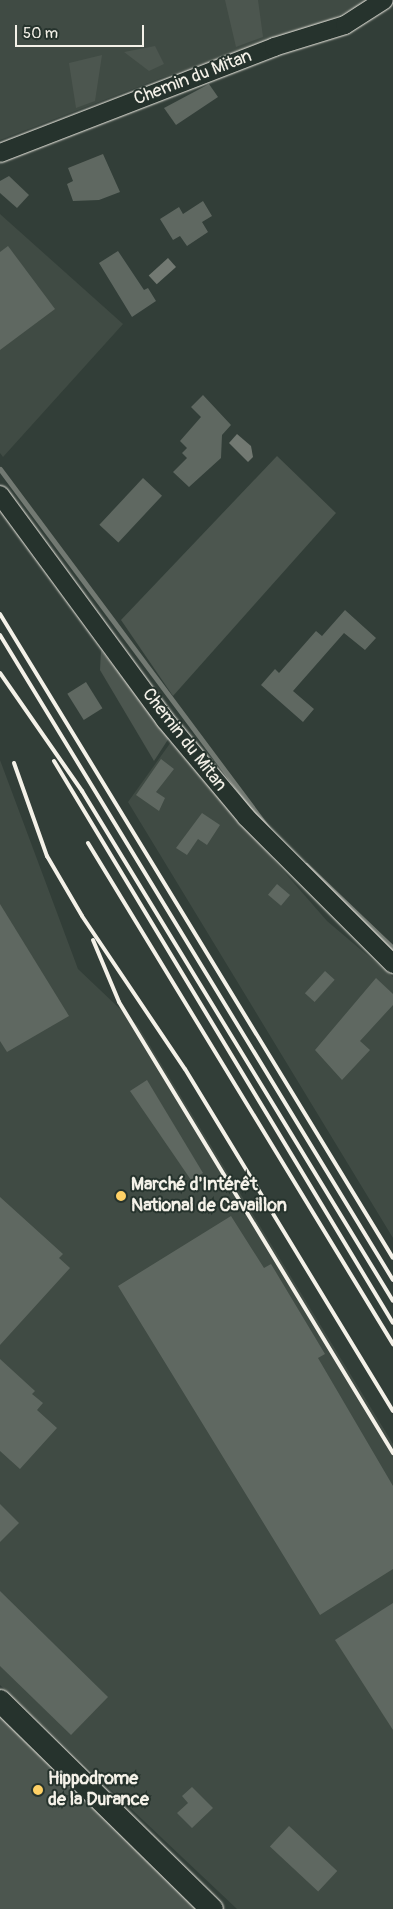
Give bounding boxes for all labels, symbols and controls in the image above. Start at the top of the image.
scale bar [18,15,146,47]
text: 50 m [23,24,58,43]
street label: Chemin du Mitan [131,46,255,110]
street label: Chemin du Mitan [137,684,231,796]
place label: Marché d'Intérêt National de Cavaillon [131,1175,287,1218]
marker: Marché d'Intérêt National de Cavaillon [115,1190,127,1202]
place label: Hippodrome de la Durance [48,1769,149,1812]
marker: Hippodrome de la Durance [32,1784,44,1796]

